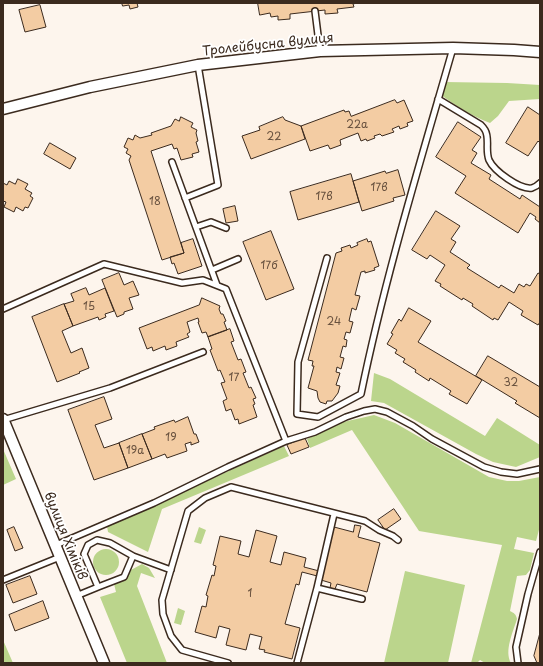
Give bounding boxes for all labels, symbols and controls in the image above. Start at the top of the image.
street label: Тролейбусна вулиця [201,30,335,60]
house number: 22а [346,118,368,132]
house number: 22 [267,130,281,144]
house number: 17в [370,181,388,195]
house number: 17в [315,190,333,204]
house number: 18 [149,195,161,209]
house number: 17б [260,259,278,273]
house number: 15 [83,300,95,314]
house number: 24 [327,315,341,329]
house number: 17 [229,371,239,385]
house number: 32 [504,376,518,390]
house number: 19 [165,431,177,445]
house number: 19а [126,444,144,458]
street label: вулиця Хіміків [40,490,90,582]
house number: 1 [248,587,252,601]

